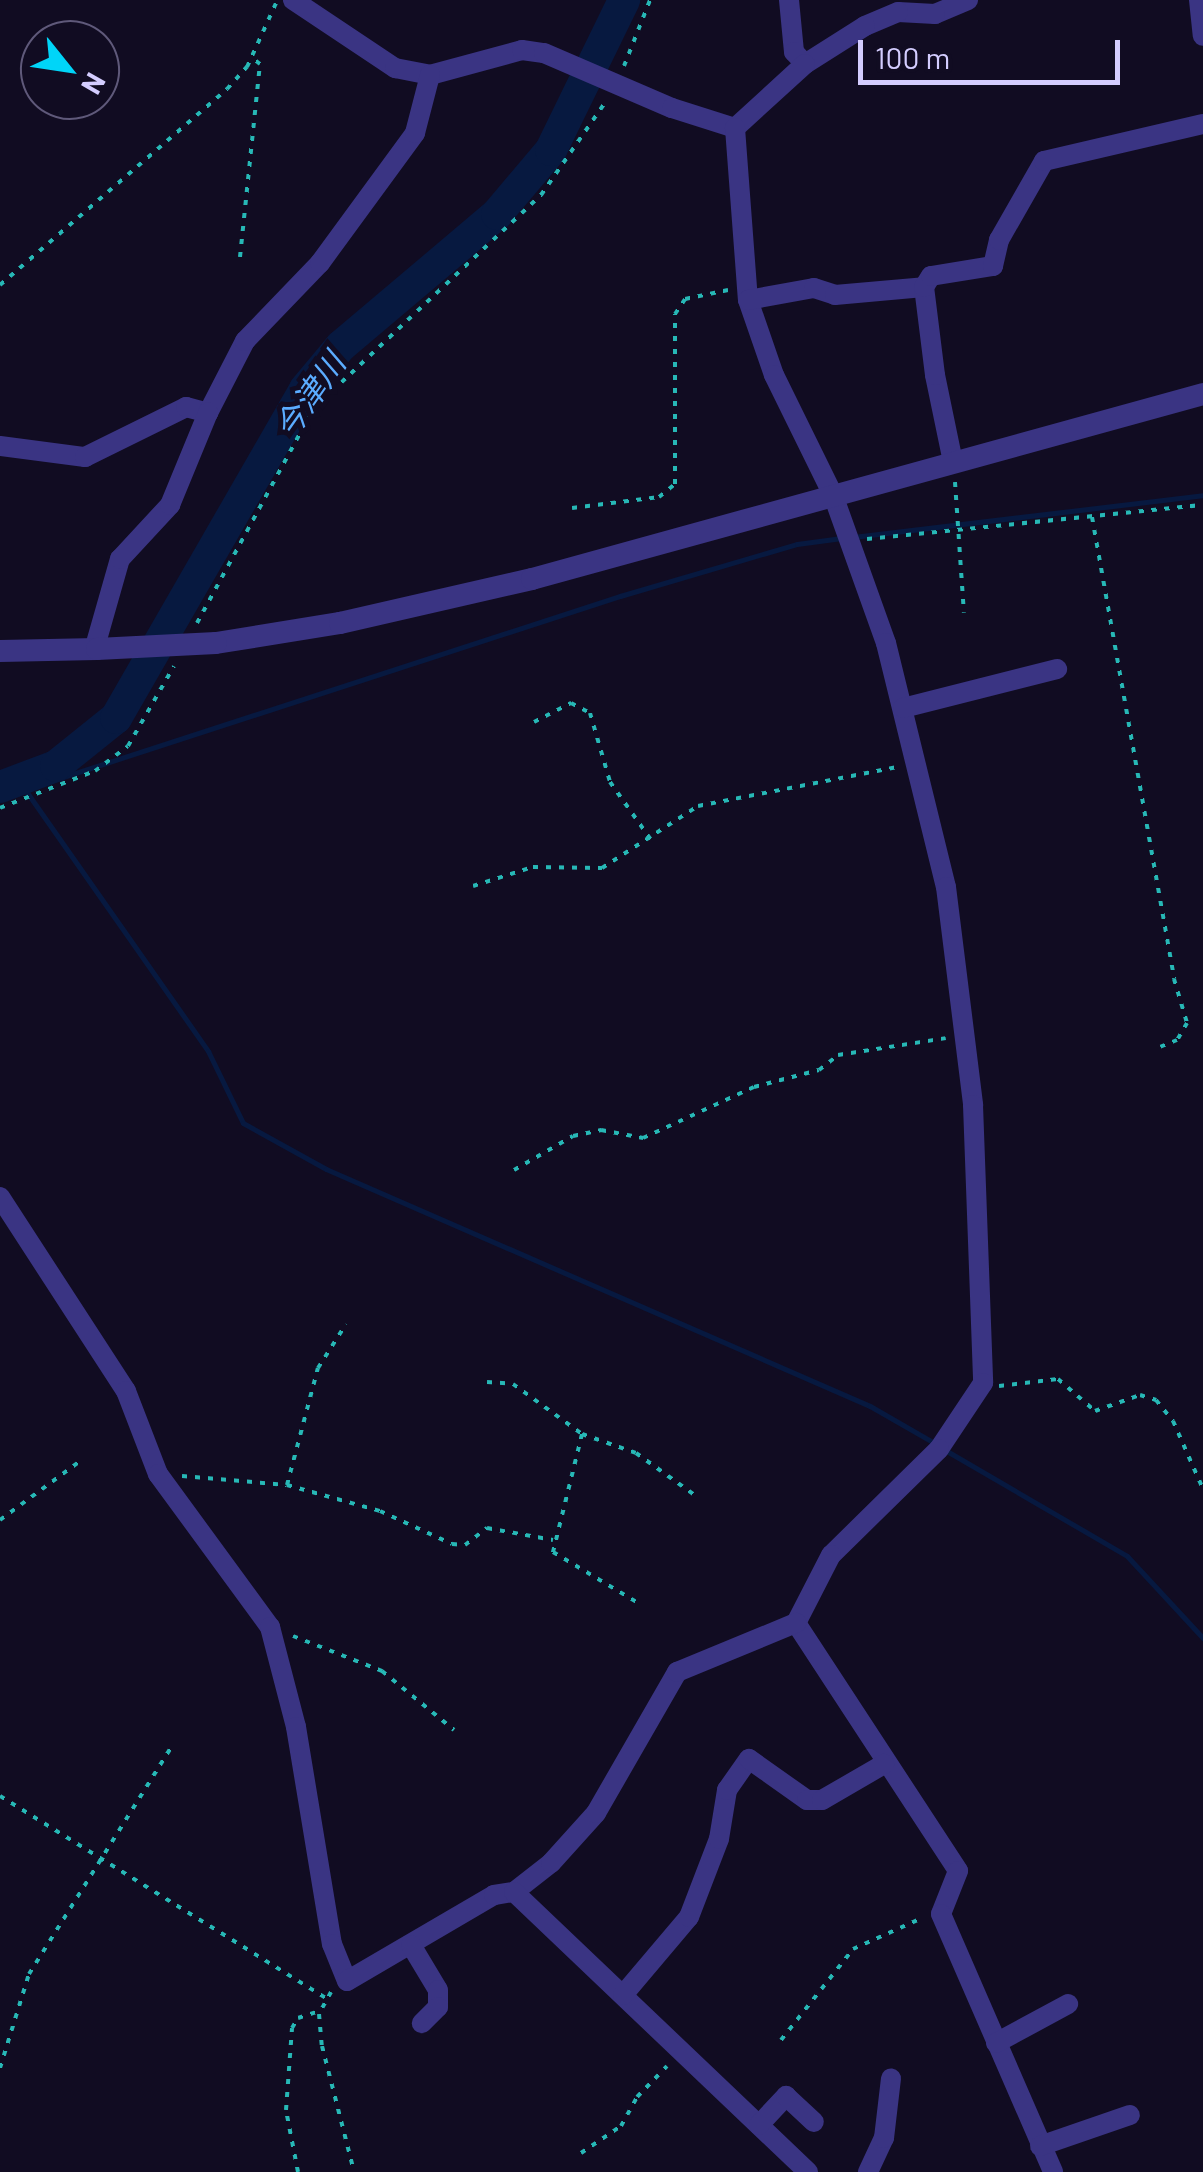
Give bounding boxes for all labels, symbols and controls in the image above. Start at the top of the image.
north arrow [20,20,120,120]
scale bar [863,20,1126,82]
text: 100 m [875,39,950,75]
text: N [75,67,114,101]
water label: 今津川 [266,345,352,445]

